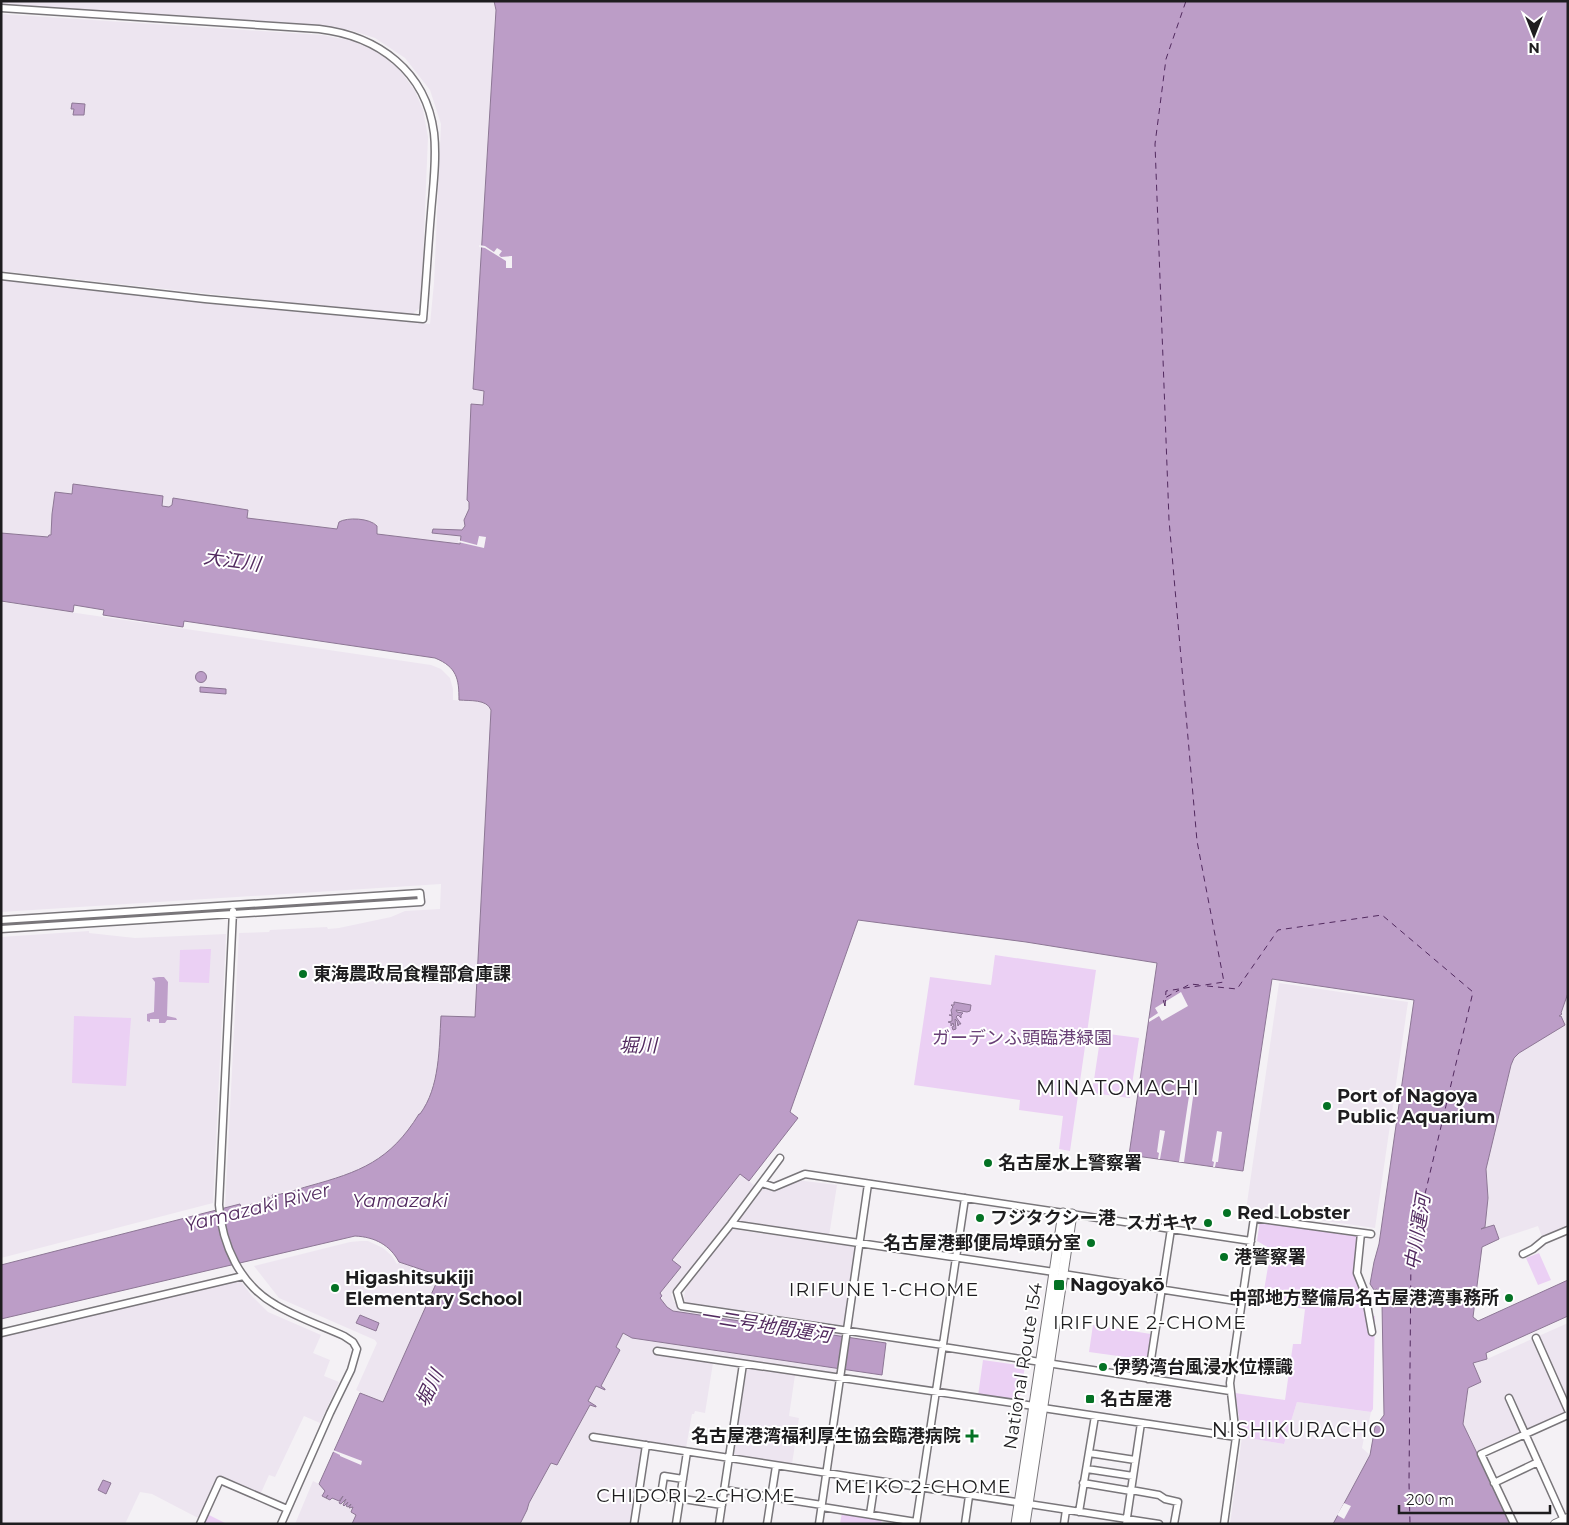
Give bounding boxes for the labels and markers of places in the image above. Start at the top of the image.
place label: 東海農政局食糧部倉庫課 [313,963,511,985]
marker: 東海農政局食糧部倉庫課 [297,968,309,980]
place label: Port of Nagoya Public Aquarium [1337,1085,1495,1128]
marker: Port of Nagoya Public Aquarium [1321,1100,1333,1112]
place label: 名古屋水上警察署 [998,1152,1142,1174]
marker: 名古屋水上警察署 [982,1157,994,1169]
place label: Red Lobster [1237,1202,1351,1224]
place label: フジタクシー港 [990,1207,1116,1229]
marker: Red Lobster [1221,1207,1233,1219]
marker: フジタクシー港 [974,1212,986,1224]
place label: スガキヤ [1126,1212,1198,1234]
marker: スガキヤ [1202,1217,1214,1229]
place label: 名古屋港郵便局埠頭分室 [883,1232,1081,1254]
marker: 名古屋港郵便局埠頭分室 [1085,1237,1097,1249]
place label: 港警察署 [1234,1246,1306,1268]
marker: 港警察署 [1218,1251,1230,1263]
place label: Higashitsukiji Elementary School [345,1267,522,1310]
place label: Nagoyakō [1070,1274,1165,1296]
marker: Nagoyakō [1052,1278,1066,1292]
marker: Higashitsukiji Elementary School [329,1282,341,1294]
place label: 中部地方整備局名古屋港湾事務所 [1229,1287,1499,1309]
marker: 中部地方整備局名古屋港湾事務所 [1503,1292,1515,1304]
place label: 伊勢湾台風浸水位標識 [1113,1356,1293,1378]
marker: 伊勢湾台風浸水位標識 [1097,1361,1109,1373]
place label: 名古屋港 [1100,1388,1172,1410]
marker: 名古屋港 [1084,1393,1096,1405]
place label: 名古屋港湾福利厚生協会臨港病院 [691,1425,961,1447]
marker: 名古屋港湾福利厚生協会臨港病院 [965,1429,979,1443]

